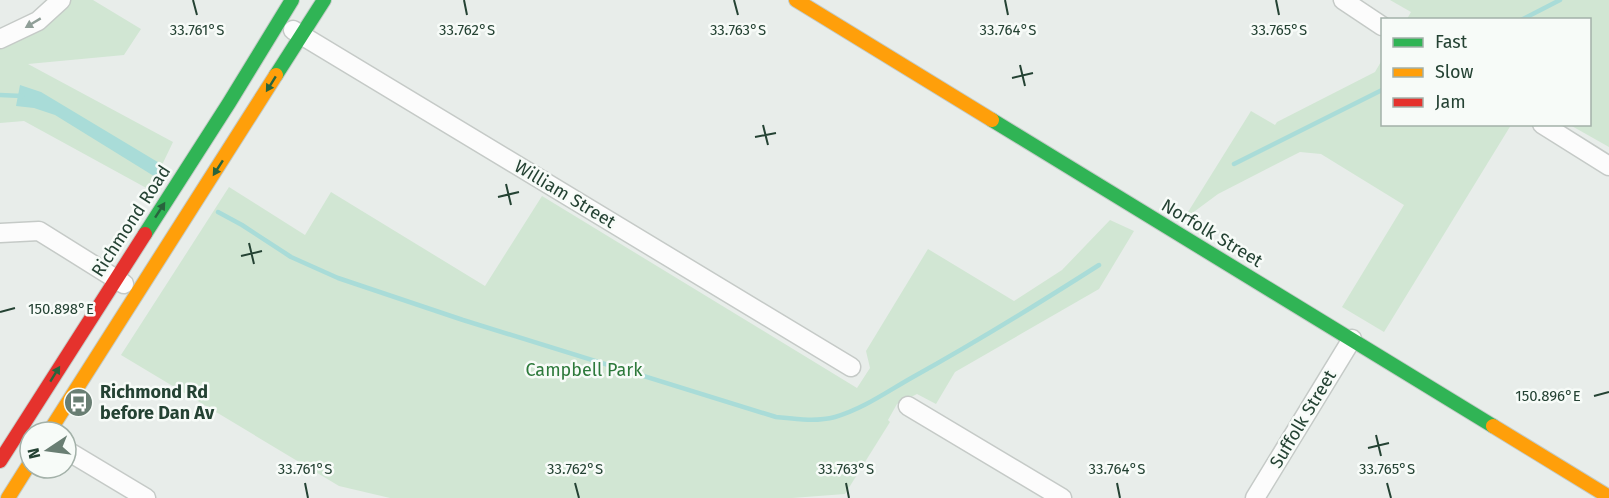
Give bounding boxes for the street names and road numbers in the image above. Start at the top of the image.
street label: William Street [510,155,620,233]
street label: Richmond Road [87,161,175,281]
street label: Norfolk Street [1157,194,1267,272]
street label: Suffolk Street [1265,365,1341,472]

